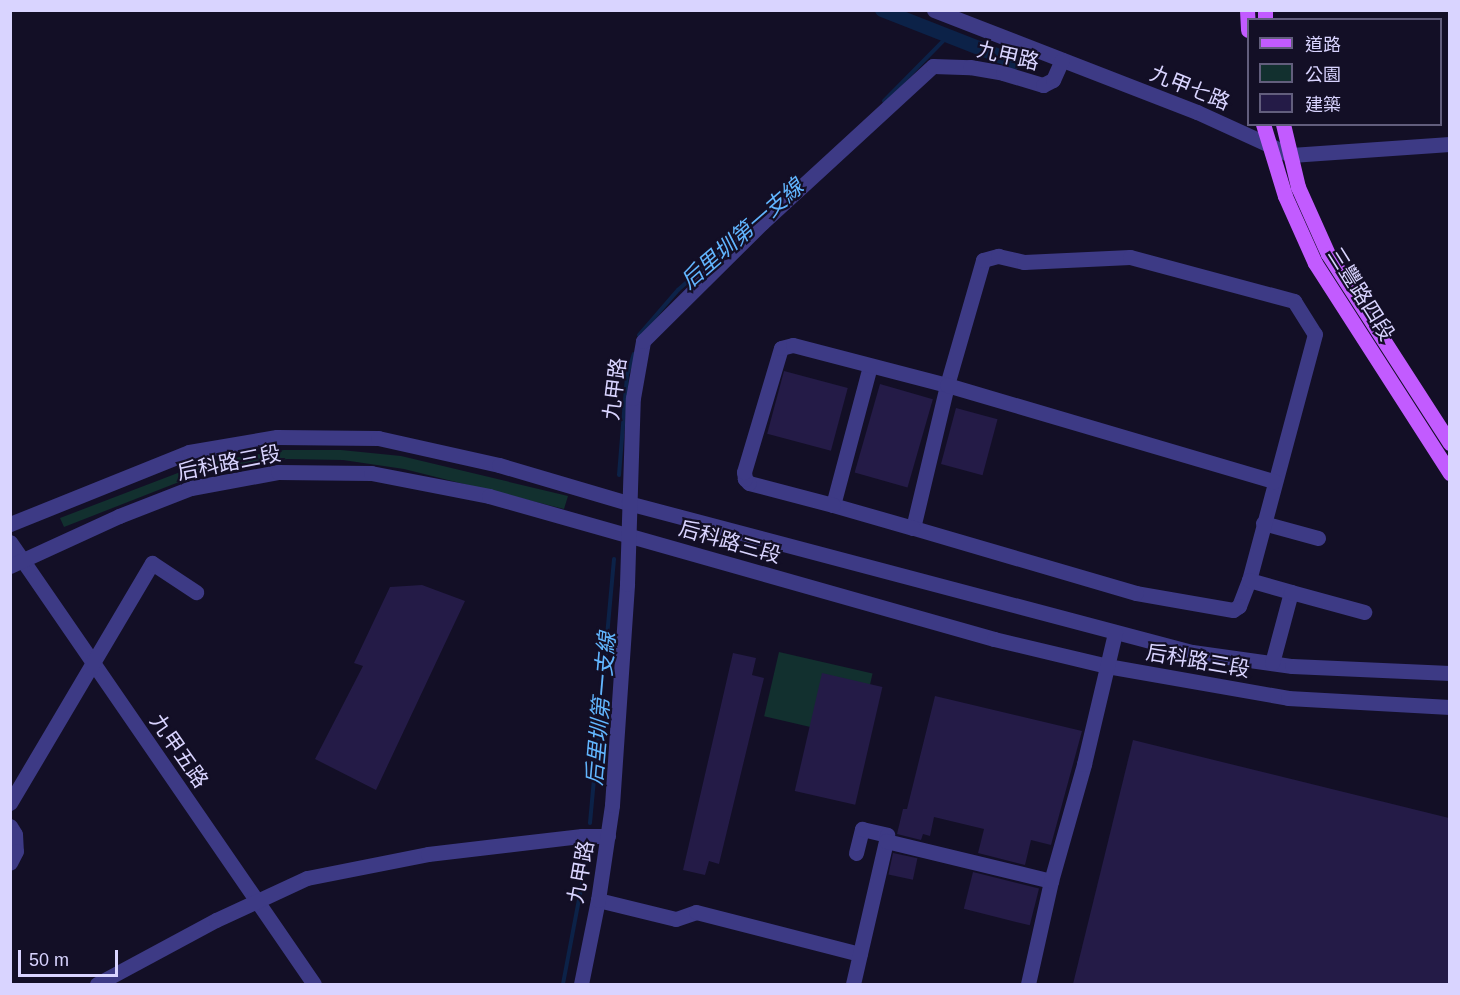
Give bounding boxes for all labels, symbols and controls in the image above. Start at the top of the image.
legend [1247,18,1442,126]
text: 道路 [1305,35,1341,55]
street label: 九甲路 [974,37,1042,75]
street label: 九甲七路 [1146,61,1234,115]
text: 公園 [1305,65,1341,85]
text: 建築 [1305,95,1341,115]
water label: 后里圳第一支線 [675,174,809,294]
street label: 三豐路四段 [1322,243,1400,345]
street label: 九甲路 [599,356,631,422]
street label: 后科路三段 [175,441,283,485]
street label: 后科路三段 [676,515,784,569]
water label: 后里圳第一支線 [581,631,621,787]
street label: 后科路三段 [1144,639,1252,683]
street label: 九甲五路 [145,709,213,793]
street label: 九甲路 [563,839,599,905]
scale bar [21,938,122,976]
text: 50 m [29,950,69,970]

